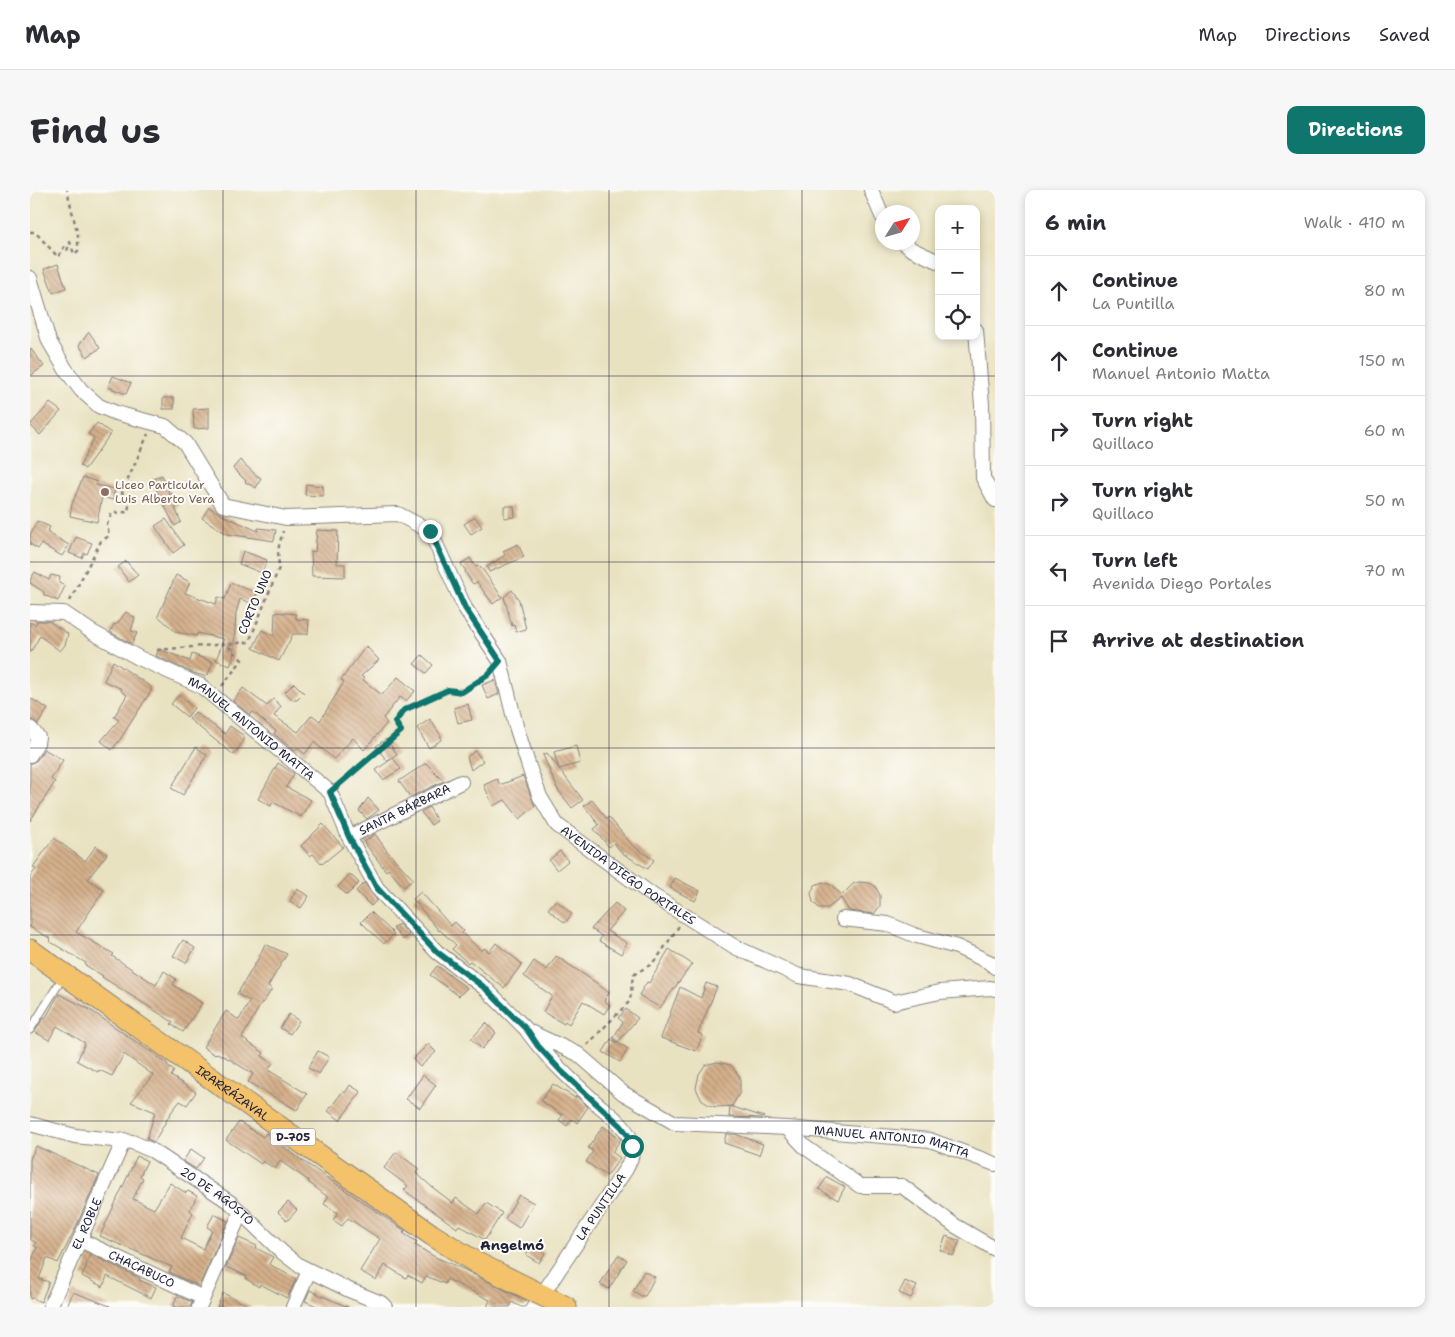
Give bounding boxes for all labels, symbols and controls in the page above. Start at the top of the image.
text: Map [25,19,81,51]
text: Map [1199,23,1237,47]
text: Directions [1265,23,1351,47]
text: Saved [1379,23,1430,47]
button: Directions [1287,106,1425,154]
text: Find us [30,107,161,154]
north arrow [875,205,920,250]
map controls [935,205,980,340]
button: + [935,205,980,250]
text: 6 min [1045,209,1106,237]
text: Walk · 410 m [1304,212,1405,233]
button: − [935,250,980,295]
text: Continue [1092,268,1178,293]
icon: ahead [1045,277,1073,305]
text: 80 m [1364,280,1405,301]
text: La Puntilla [1092,293,1174,314]
button: locate [935,295,980,340]
text: Continue [1092,338,1178,363]
icon: ahead [1045,347,1073,375]
text: 150 m [1358,350,1405,371]
text: Manuel Antonio Matta [1092,363,1270,384]
text: Turn right [1092,408,1193,433]
icon: right [1045,417,1073,445]
text: 60 m [1364,420,1405,441]
text: Quillaco [1092,433,1154,454]
place label: Liceo Particular Luis Alberto Vera [115,477,215,507]
text: Turn right [1092,478,1193,503]
marker: Liceo Particular Luis Alberto Vera [99,486,111,498]
icon: right [1045,487,1073,515]
text: 50 m [1365,490,1405,511]
text: Quillaco [1092,503,1154,524]
route end [419,520,442,543]
text: Turn left [1092,548,1178,573]
icon: left [1045,557,1073,585]
text: 70 m [1364,560,1405,581]
street label: CORTO UNO [234,567,276,637]
text: Avenida Diego Portales [1092,573,1272,594]
icon: arrive [1045,627,1073,655]
text: Arrive at destination [1092,628,1304,653]
street label: MANUEL ANTONIO MATTA [185,673,318,784]
street label: SANTA BÁRBARA [356,780,453,839]
street label: AVENIDA DIEGO PORTALES [557,822,699,929]
street label: IRARRÁZAVAL [192,1062,273,1125]
street label: MANUEL ANTONIO MATTA [814,1122,972,1162]
road number: D-705 [270,1129,316,1146]
route start [621,1135,644,1158]
street label: 20 DE AGOSTO [177,1163,257,1229]
street label: LA PUNTILLA [573,1170,630,1244]
street label: EL ROBLE [68,1195,105,1252]
district label: Angelmó [480,1236,544,1254]
street label: CHACABUCO [106,1247,177,1291]

